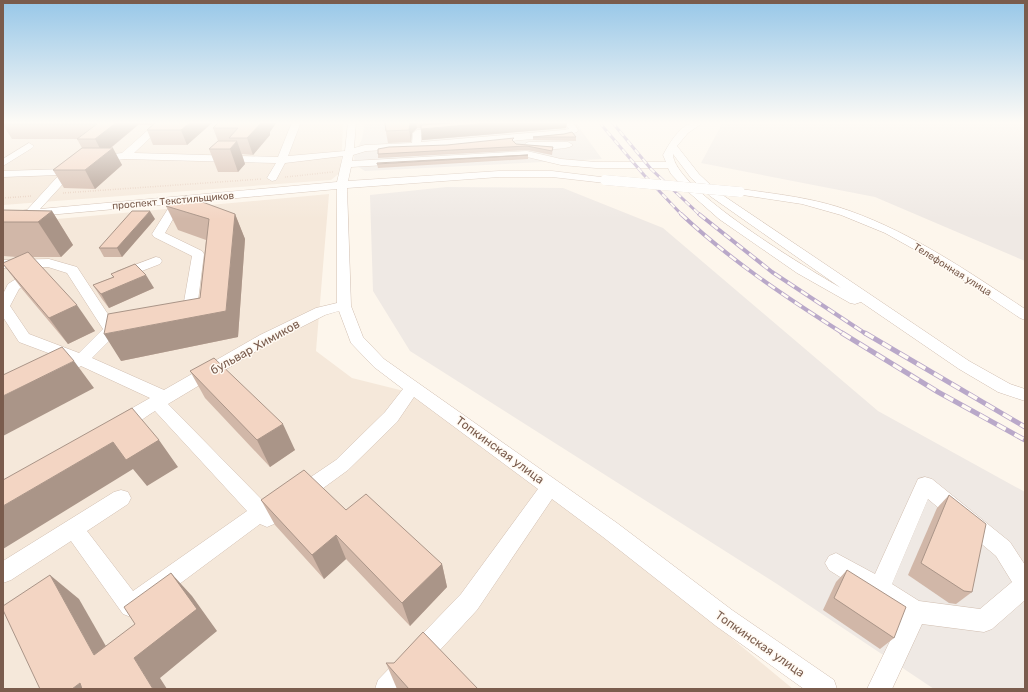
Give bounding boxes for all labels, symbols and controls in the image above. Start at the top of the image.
street label: проспект Текстильщиков [112,190,235,212]
street label: Телефонная улица [911,241,994,299]
street label: бульвар Химиков [208,317,302,377]
street label: Топкинская улица [453,413,547,487]
street label: Топкинская улица [713,608,807,680]

